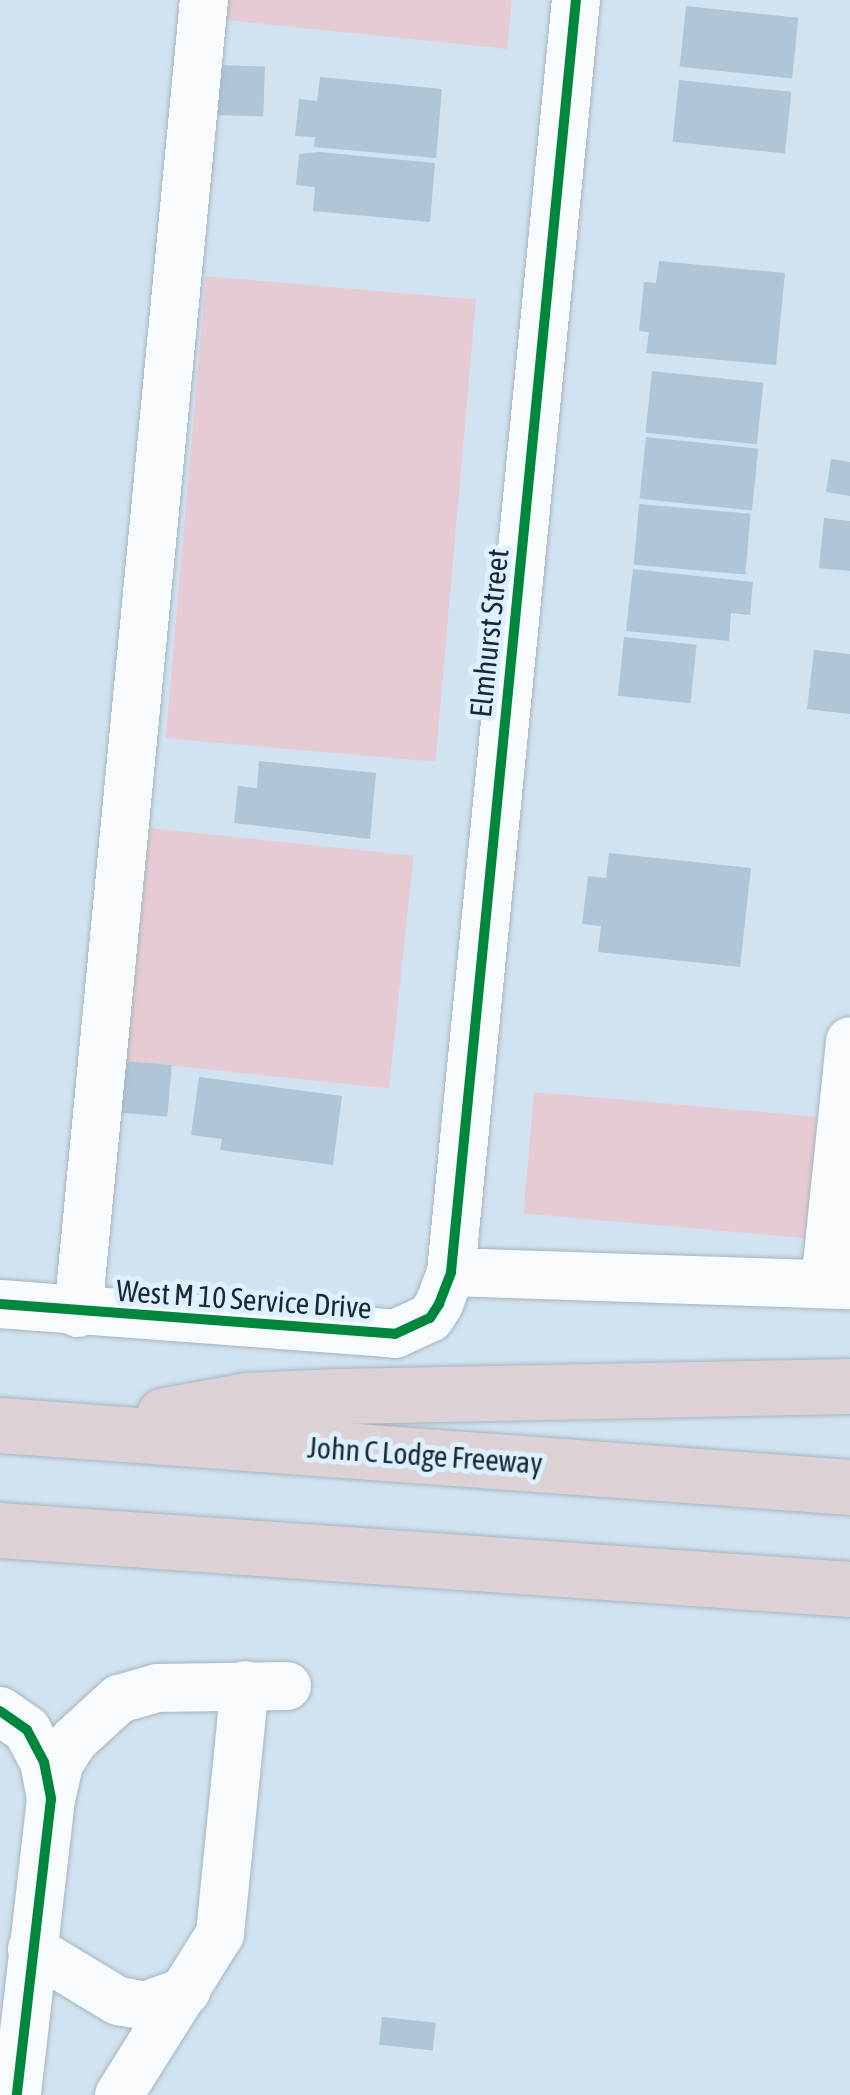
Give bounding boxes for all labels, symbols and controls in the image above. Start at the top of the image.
street label: Elmhurst Street [462,547,516,719]
street label: West M 10 Service Drive [115,1272,373,1326]
street label: John C Lodge Freeway [306,1429,544,1481]

